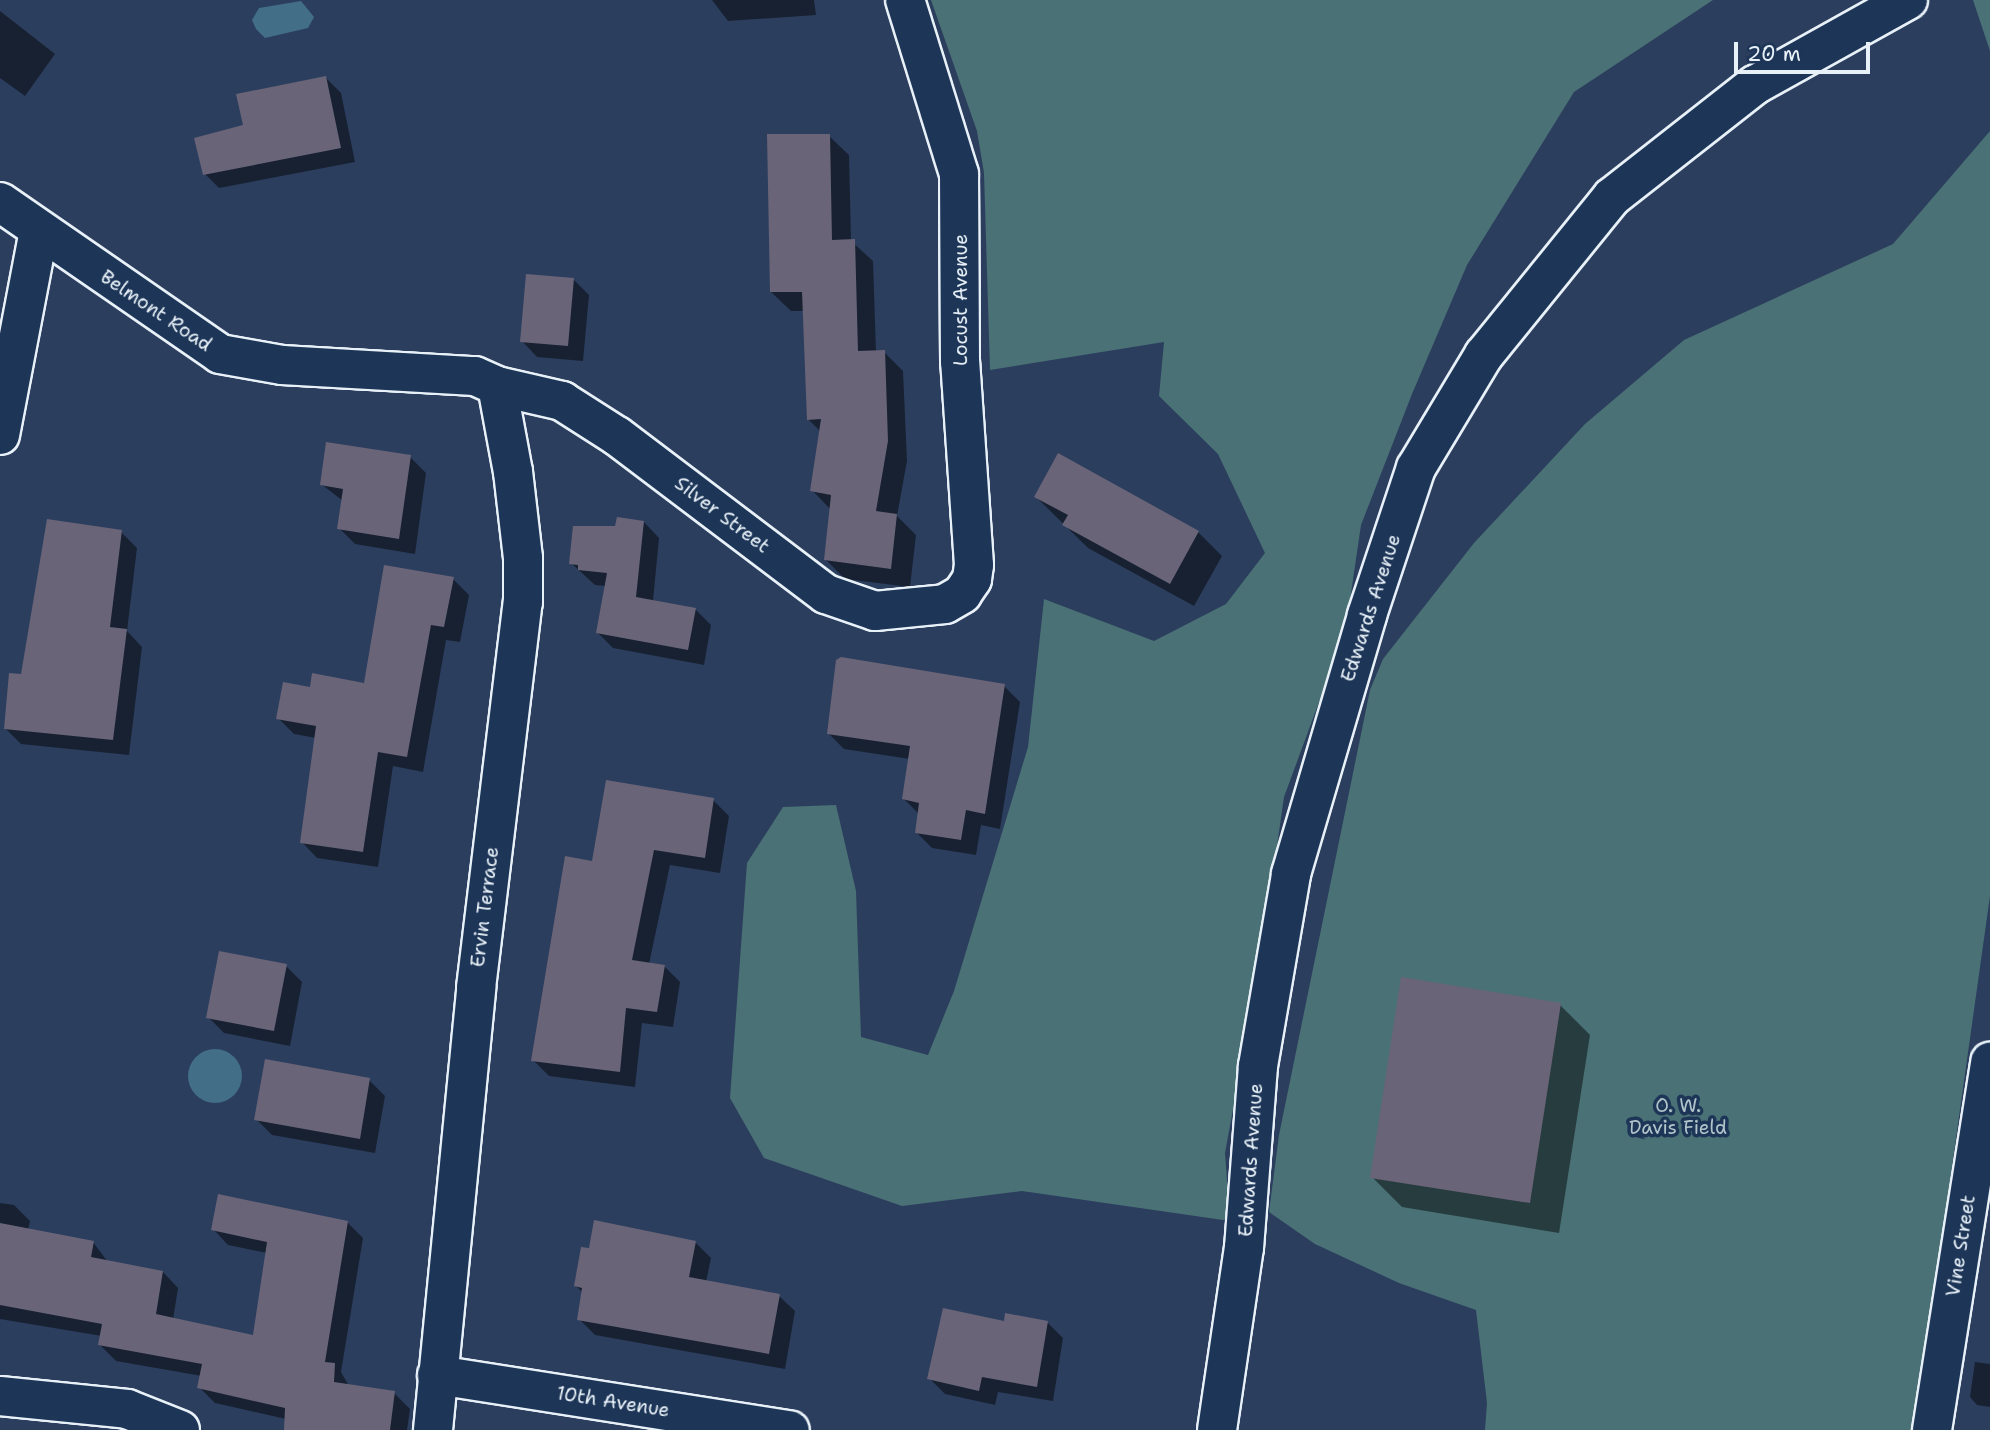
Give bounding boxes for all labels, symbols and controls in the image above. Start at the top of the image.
scale bar [1738,28,1874,72]
text: 20 m [1747,40,1801,68]
street label: Locust Avenue [950,234,972,366]
street label: Belmont Road [96,265,216,357]
street label: Silver Street [670,472,774,558]
street label: Edwards Avenue [1336,531,1406,685]
street label: Ervin Terrace [466,846,504,968]
street label: Edwards Avenue [1234,1082,1268,1238]
park label: O. W. Davis Field [1629,1095,1727,1139]
street label: Vine Street [1942,1194,1980,1298]
street label: 10th Avenue [555,1382,671,1422]

